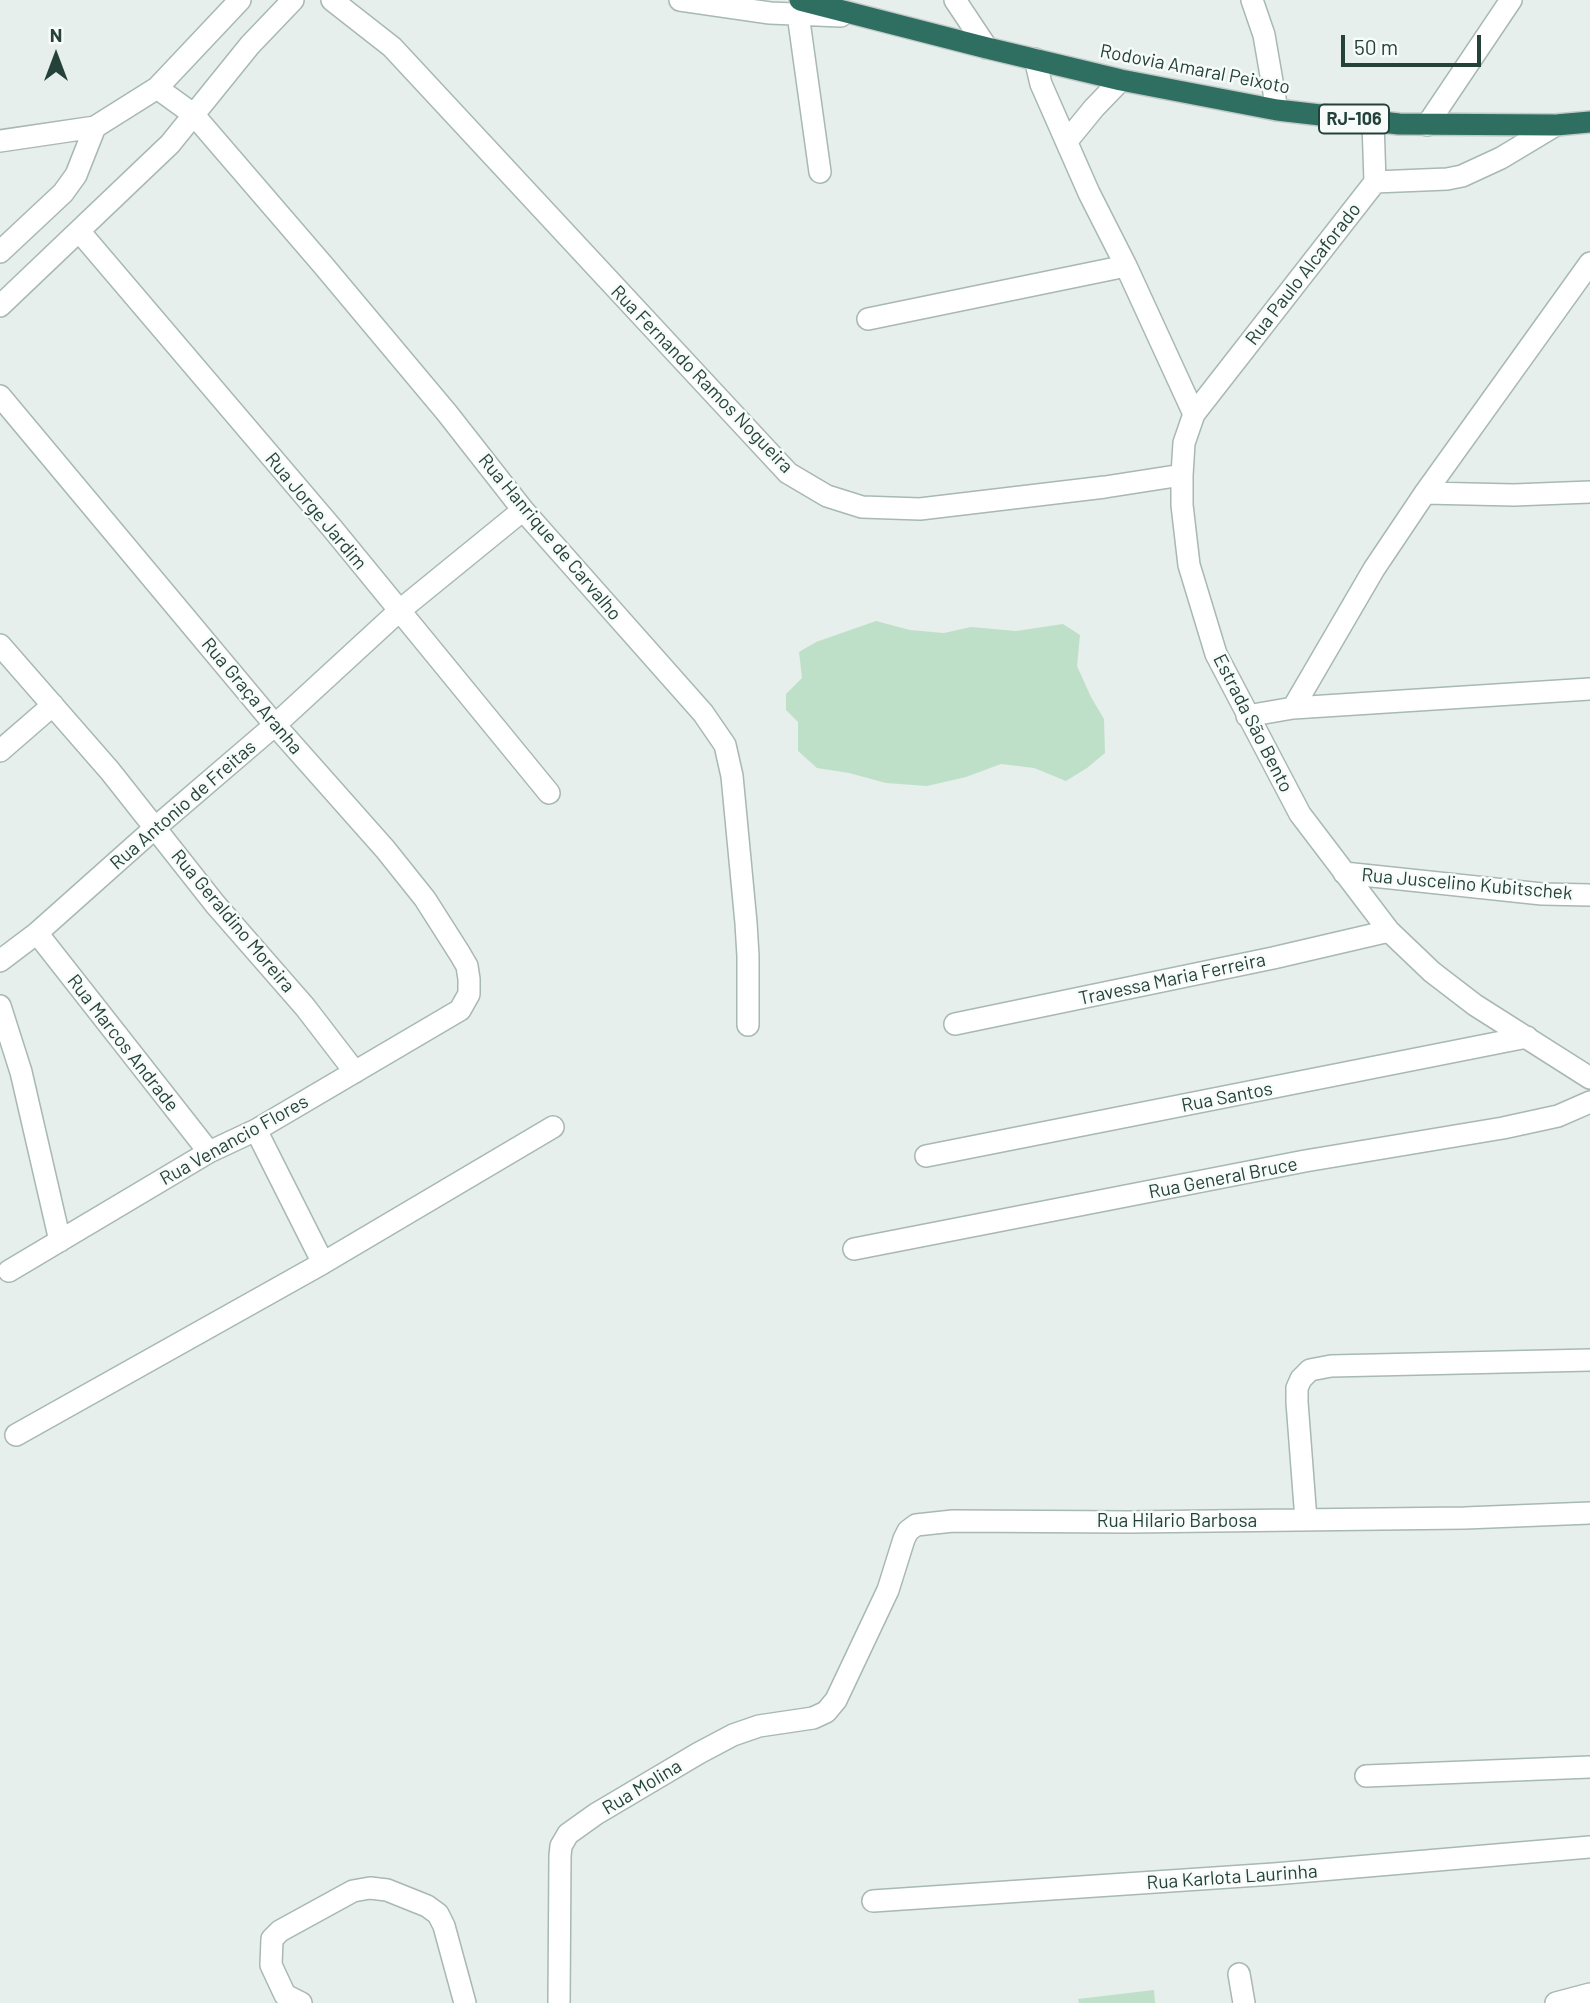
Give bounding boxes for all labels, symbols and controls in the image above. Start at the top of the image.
north arrow [21,21,91,91]
scale bar [1345,21,1485,65]
text: N [50,23,62,46]
text: 50 m [1354,34,1398,59]
street label: Rodovia Amaral Peixoto [1098,39,1292,99]
road number: RJ-106 [1319,104,1389,134]
street label: Rua Paulo Alcaforado [1240,198,1366,350]
street label: Rua Fernando Ramos Nogueira [606,280,798,478]
street label: Rua Jorge Jardim [260,448,372,574]
street label: Rua Hanrique de Carvalho [474,449,626,625]
street label: Rua Graça Aranha [197,633,307,759]
street label: Estrada São Bento [1208,650,1298,796]
street label: Rua Antonio de Freitas [105,735,261,875]
street label: Rua Geraldino Moreira [166,845,300,997]
street label: Rua Juscelino Kubitschek [1361,863,1573,905]
street label: Travessa Maria Ferreira [1076,948,1268,1010]
street label: Rua Marcos Andrade [62,970,184,1116]
street label: Rua Santos [1179,1077,1275,1117]
street label: Rua Venancio Flores [156,1090,312,1190]
street label: Rua General Bruce [1147,1152,1299,1204]
street label: Rua Hilario Barbosa [1097,1510,1257,1532]
street label: Rua Molina [598,1754,686,1820]
street label: Rua Karlota Laurinha [1146,1860,1318,1894]

